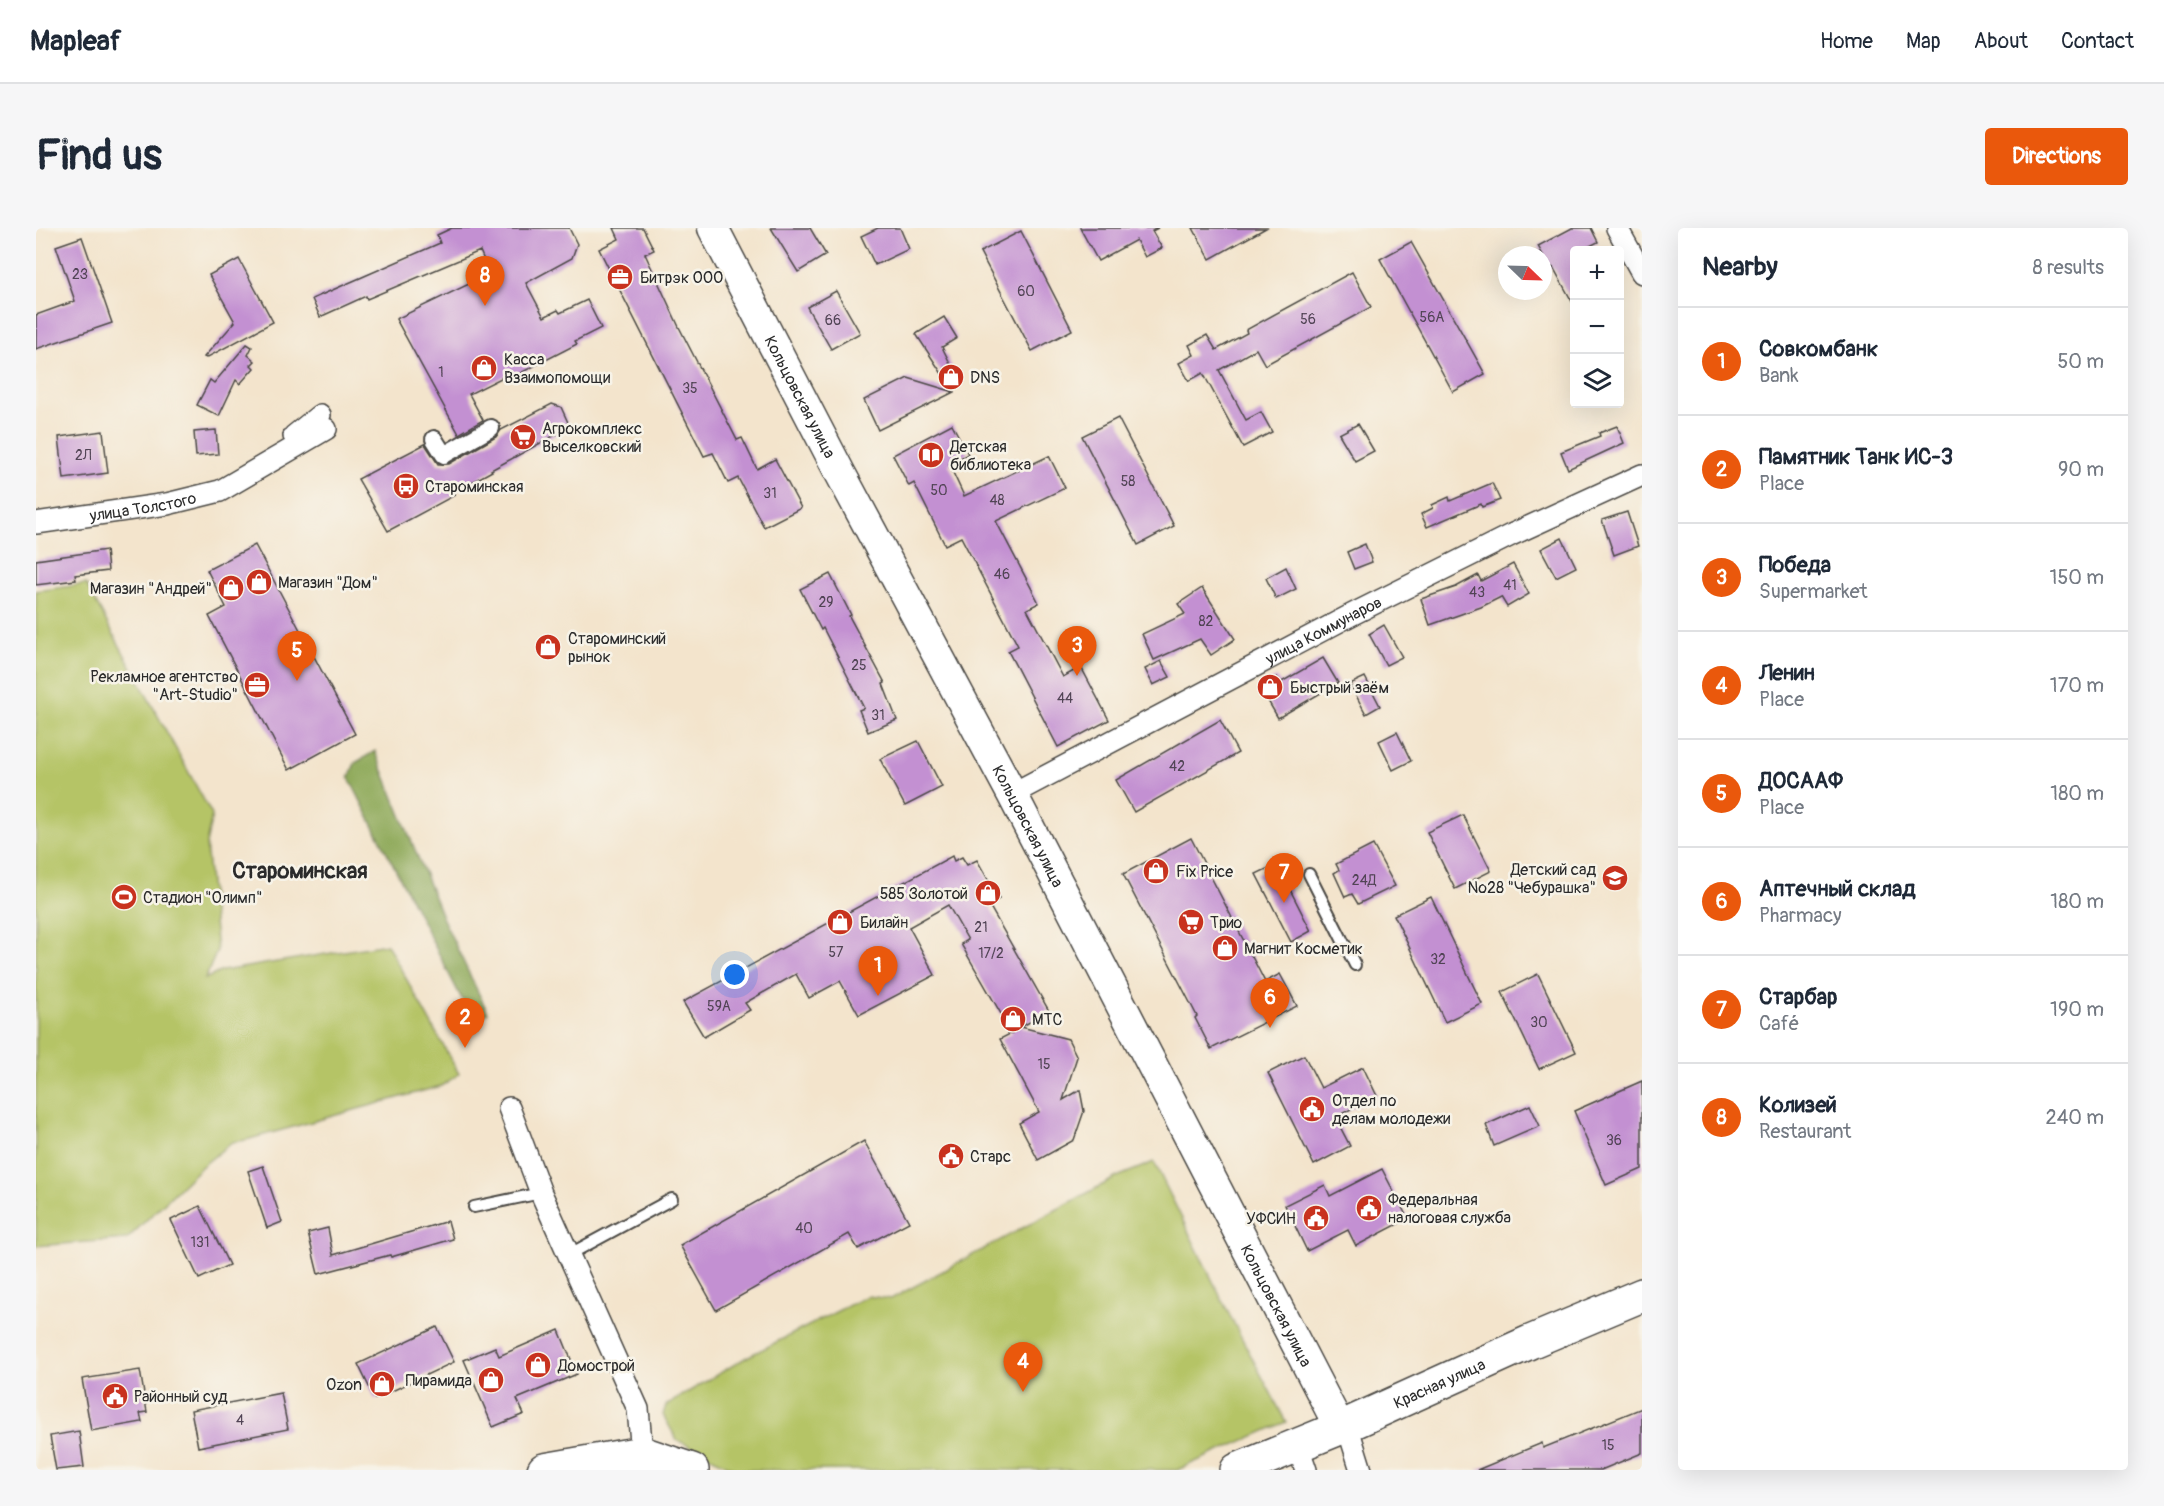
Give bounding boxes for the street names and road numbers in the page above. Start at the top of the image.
street label: Кольцовская улица [760,333,839,462]
street label: улица Толстого [87,488,199,526]
street label: улица Коммунаров [1261,592,1385,670]
street label: Кольцовская улица [987,762,1067,891]
street label: Кольцовская улица [1236,1241,1316,1370]
street label: Красная улица [1390,1355,1489,1414]

